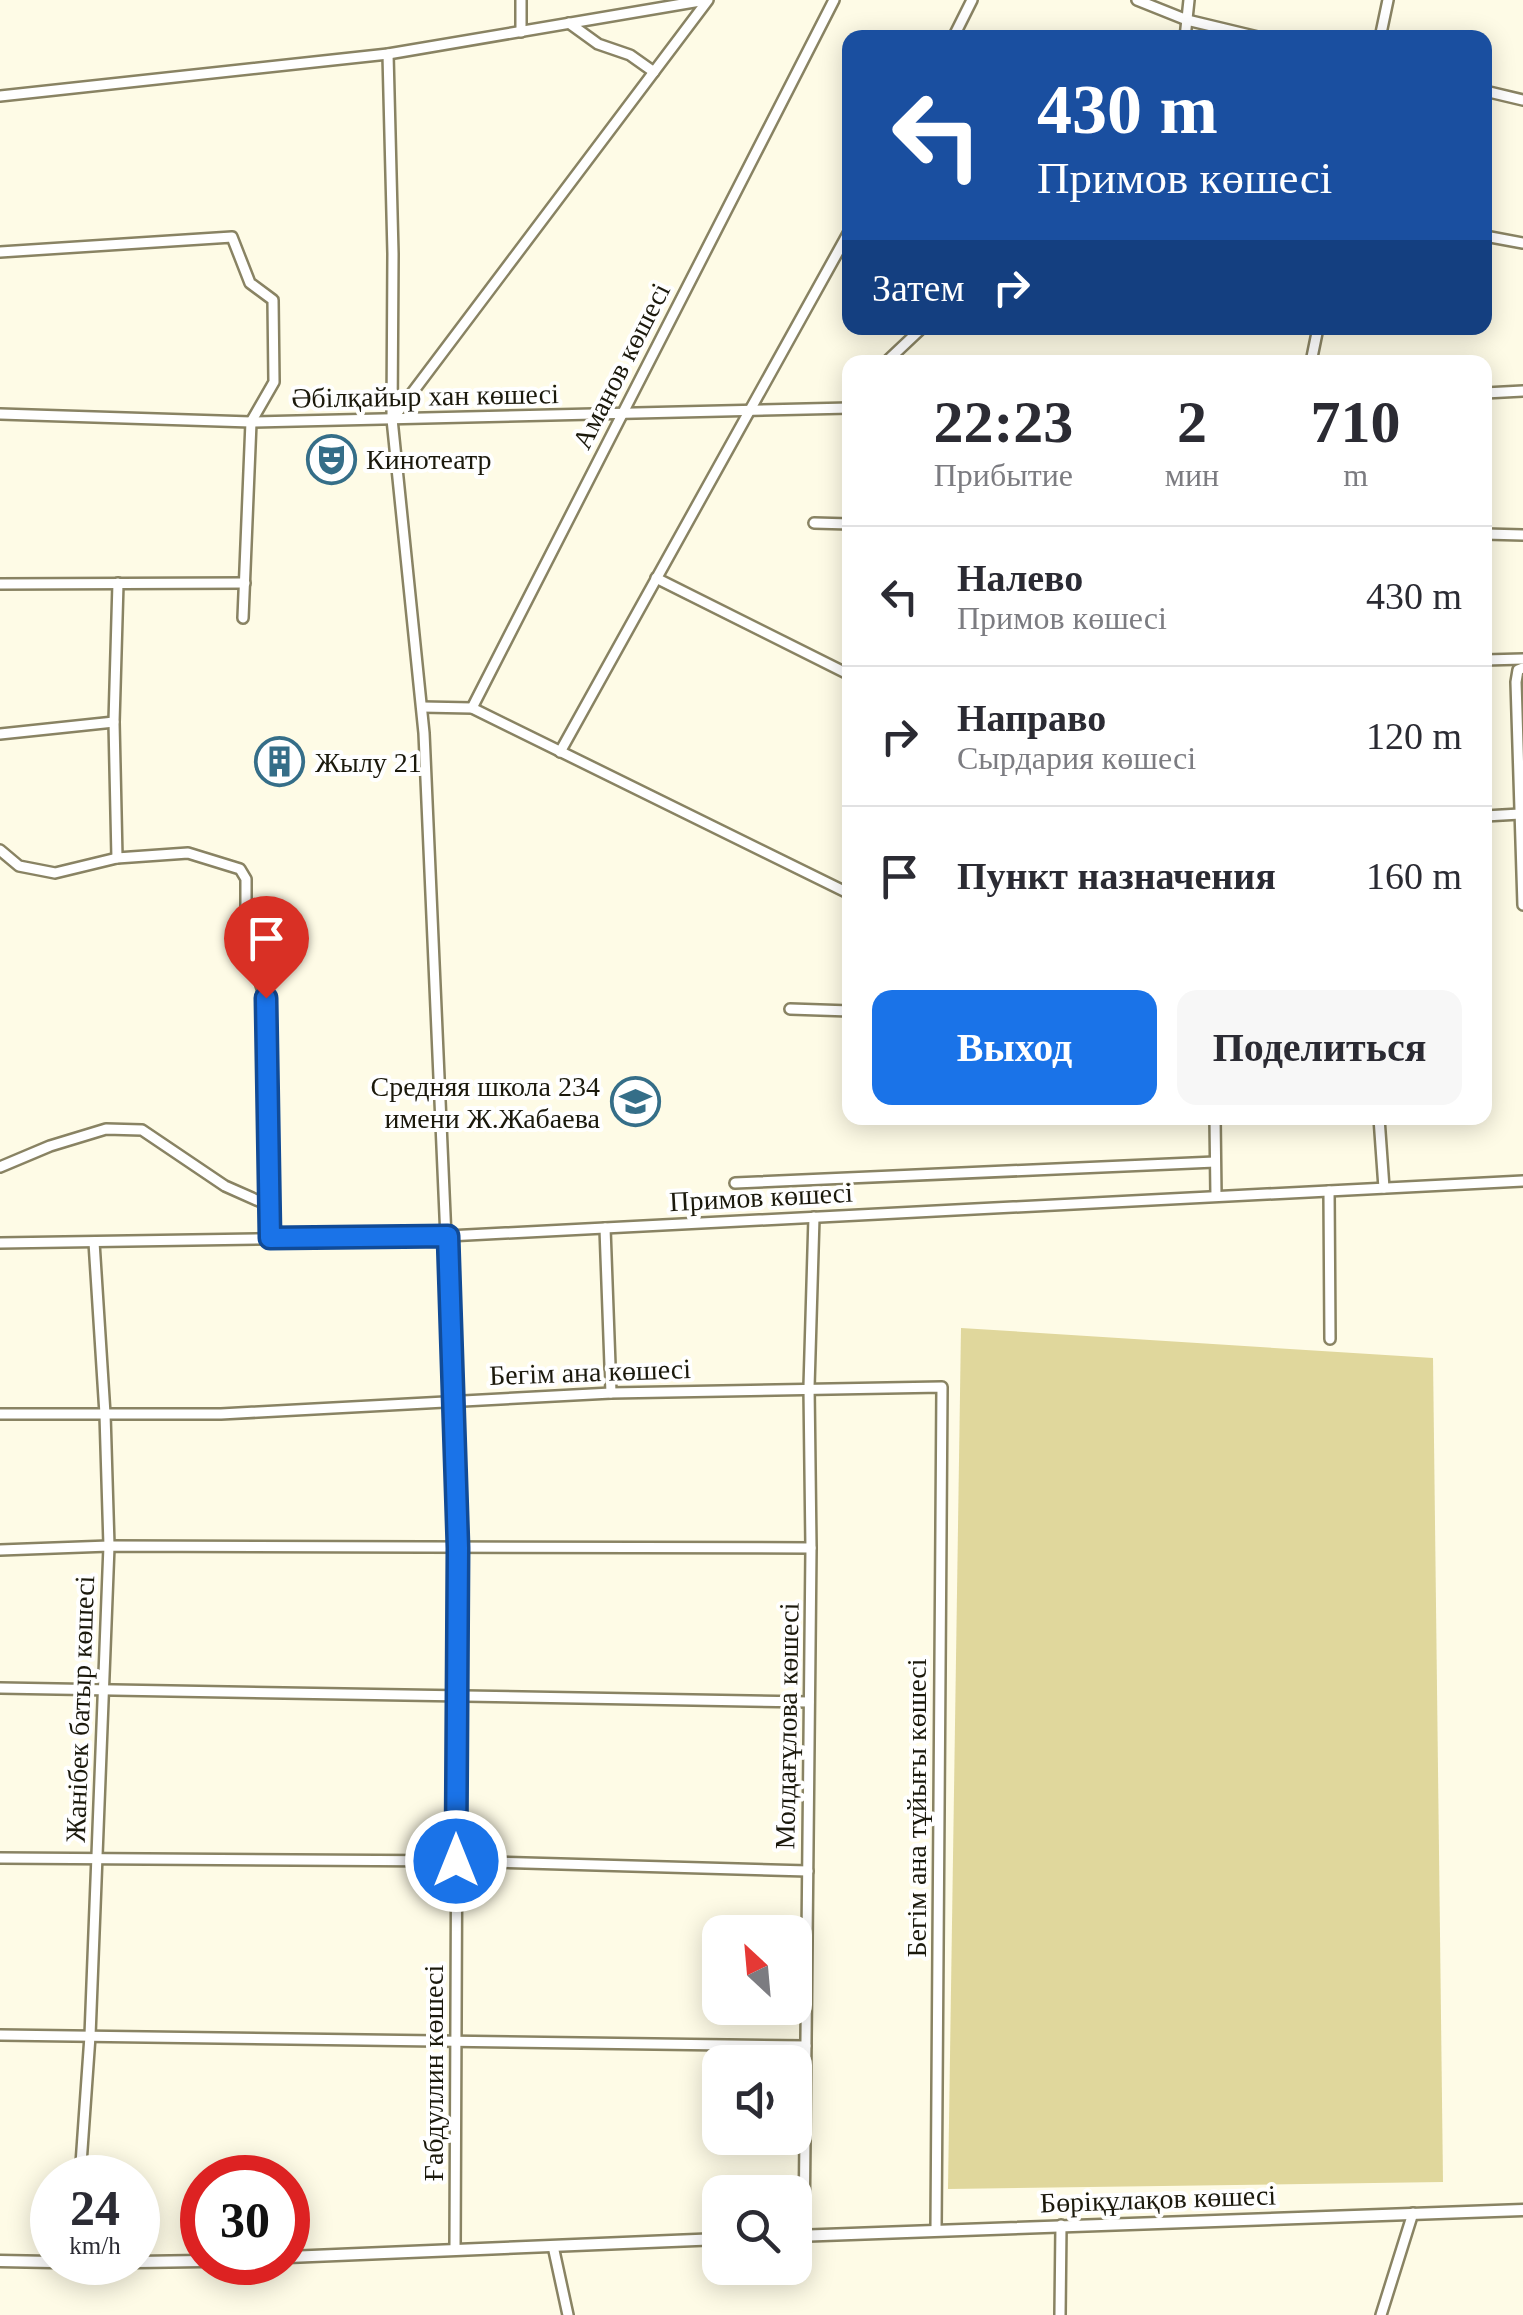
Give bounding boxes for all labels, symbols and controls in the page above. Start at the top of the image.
icon: left [872,70,1002,200]
text: 430 m [1037,71,1218,148]
text: Примов көшесі [1037,153,1332,203]
icon: right [984,260,1039,315]
text: Затем [872,267,964,309]
street label: Аманов көшесі [566,278,676,454]
street label: Әбілқайыр хан көшесі [291,378,559,414]
text: 22:23 [933,389,1073,455]
text: 2 [1177,389,1207,455]
text: 710 [1311,389,1401,455]
theatre icon: Кинотеатр [305,433,357,485]
place label: Кинотеатр [366,444,492,475]
text: Прибытие [934,457,1073,493]
text: мин [1165,457,1219,493]
text: m [1343,457,1368,493]
text: Налево [957,557,1083,599]
icon: left [872,569,927,624]
text: 430 m [1366,575,1462,617]
text: Примов көшесі [957,600,1167,636]
text: Направо [957,697,1106,739]
icon: right [872,709,927,764]
text: 120 m [1366,715,1462,757]
building icon: Жылу 21 [254,736,306,788]
text: Сырдария көшесі [957,740,1196,776]
place label: Жылу 21 [315,747,422,778]
icon: arrive [872,849,927,904]
text: Пункт назначения [957,855,1276,897]
text: 160 m [1366,855,1462,897]
pin [224,896,309,999]
icon: arrive [239,911,294,966]
button: Выход [872,990,1157,1105]
button: Поделиться [1177,990,1462,1105]
place label: Средняя школа 234 имени Ж.Жабаева [371,1071,601,1134]
school or university icon: Средняя школа 234 имени Ж.Жабаева [609,1076,661,1128]
street label: Примов көшесі [668,1177,854,1217]
street label: Бегім ана көшесі [489,1353,692,1391]
street label: Жанібек батыр көшесі [60,1575,100,1843]
street label: Молдағұлова көшесі [769,1602,805,1850]
street label: Бегім ана тұйығы көшесі [901,1658,932,1958]
position arrow [404,1809,508,1913]
north arrow [702,1915,812,2025]
map controls [702,1915,812,2285]
street label: Ғабдуллин көшесі [418,1964,449,2181]
button: sound [702,2045,812,2155]
speed limit sign: 30 [180,2155,310,2285]
button: search [702,2175,812,2285]
street label: Бөріқұлақов көшесі [1039,2179,1277,2219]
text: 24 [70,2180,120,2236]
text: km/h [69,2232,121,2259]

